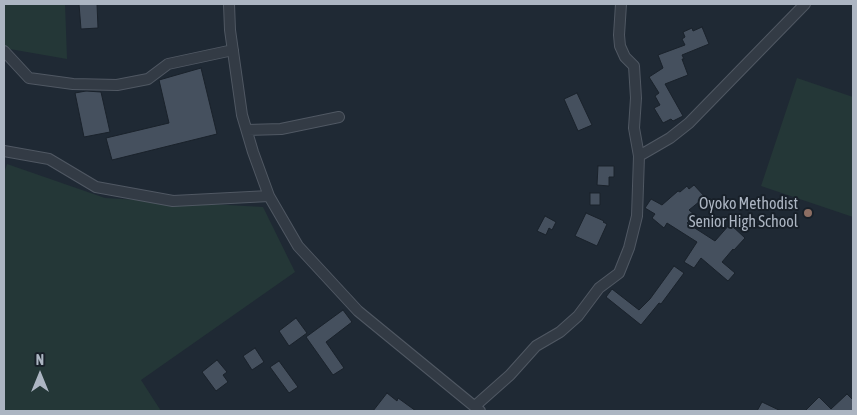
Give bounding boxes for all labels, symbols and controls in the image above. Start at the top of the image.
place label: Oyoko Methodist Senior High School [689,194,798,232]
marker: Oyoko Methodist Senior High School [802,207,814,219]
north arrow [15,350,65,400]
text: N [36,352,44,368]

